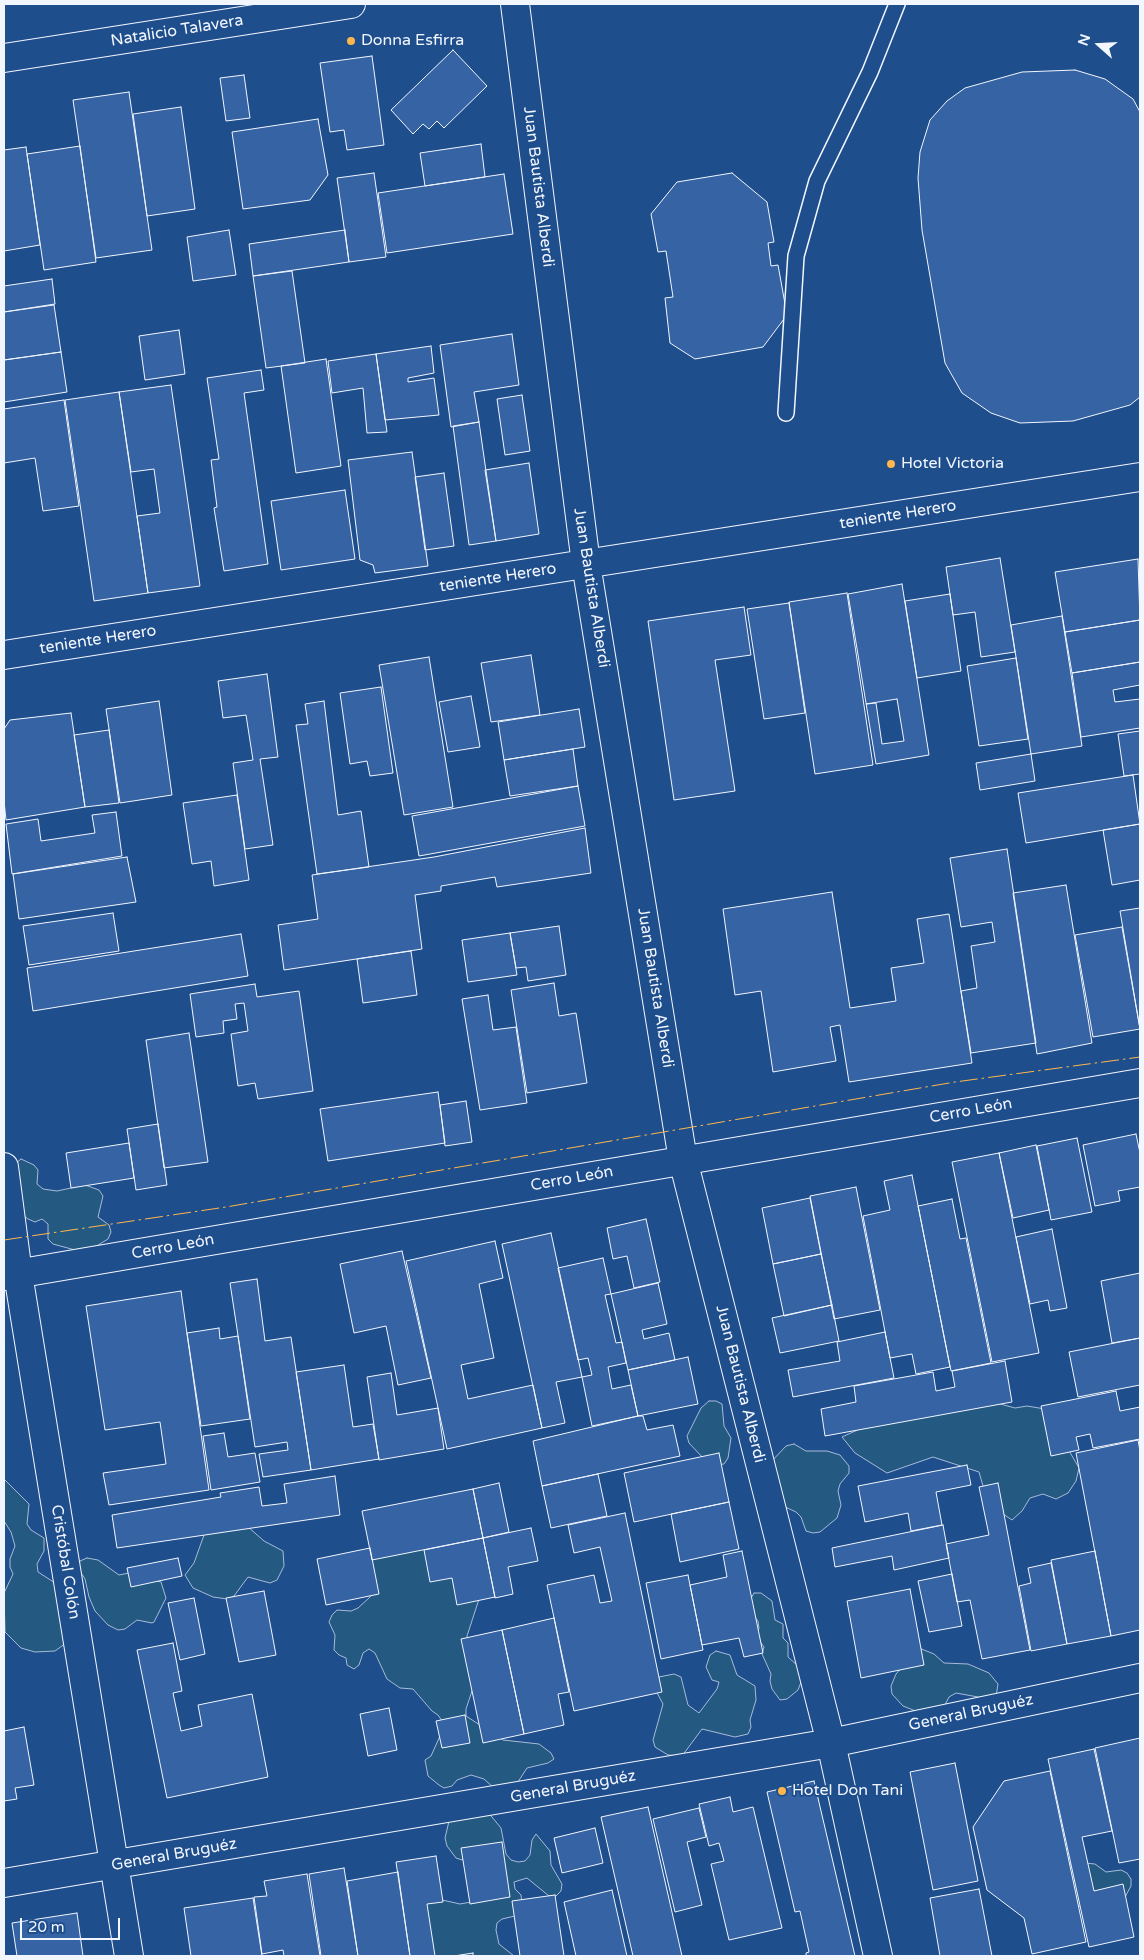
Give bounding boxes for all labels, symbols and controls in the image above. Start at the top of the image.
street label: Natalicio Talavera [109,11,245,51]
north arrow [1074,20,1124,70]
place label: Donna Esfirra [361,31,464,51]
text: N [1074,32,1094,48]
marker: Donna Esfirra [345,35,357,47]
street label: Juan Bautista Alberdi [519,106,557,268]
place label: Hotel Victoria [901,454,1004,474]
marker: Hotel Victoria [885,458,897,470]
street label: teniente Herero [838,496,958,534]
street label: Juan Bautista Alberdi [569,507,613,669]
street label: teniente Herero [438,559,558,597]
street label: teniente Herero [38,621,158,659]
street label: Juan Bautista Alberdi [633,907,677,1069]
street label: Cerro León [928,1094,1014,1128]
street label: Cerro León [529,1162,615,1196]
street label: Cerro León [130,1230,216,1264]
street label: Juan Bautista Alberdi [711,1303,769,1465]
street label: Cristóbal Colón [46,1503,84,1621]
street label: General Bruguéz [907,1690,1035,1736]
street label: General Bruguéz [509,1767,637,1807]
place label: Hotel Don Tani [792,1781,903,1801]
marker: Hotel Don Tani [776,1785,788,1797]
street label: General Bruguéz [110,1835,238,1875]
scale bar [22,1908,122,1940]
text: 20 m [28,1918,65,1936]

